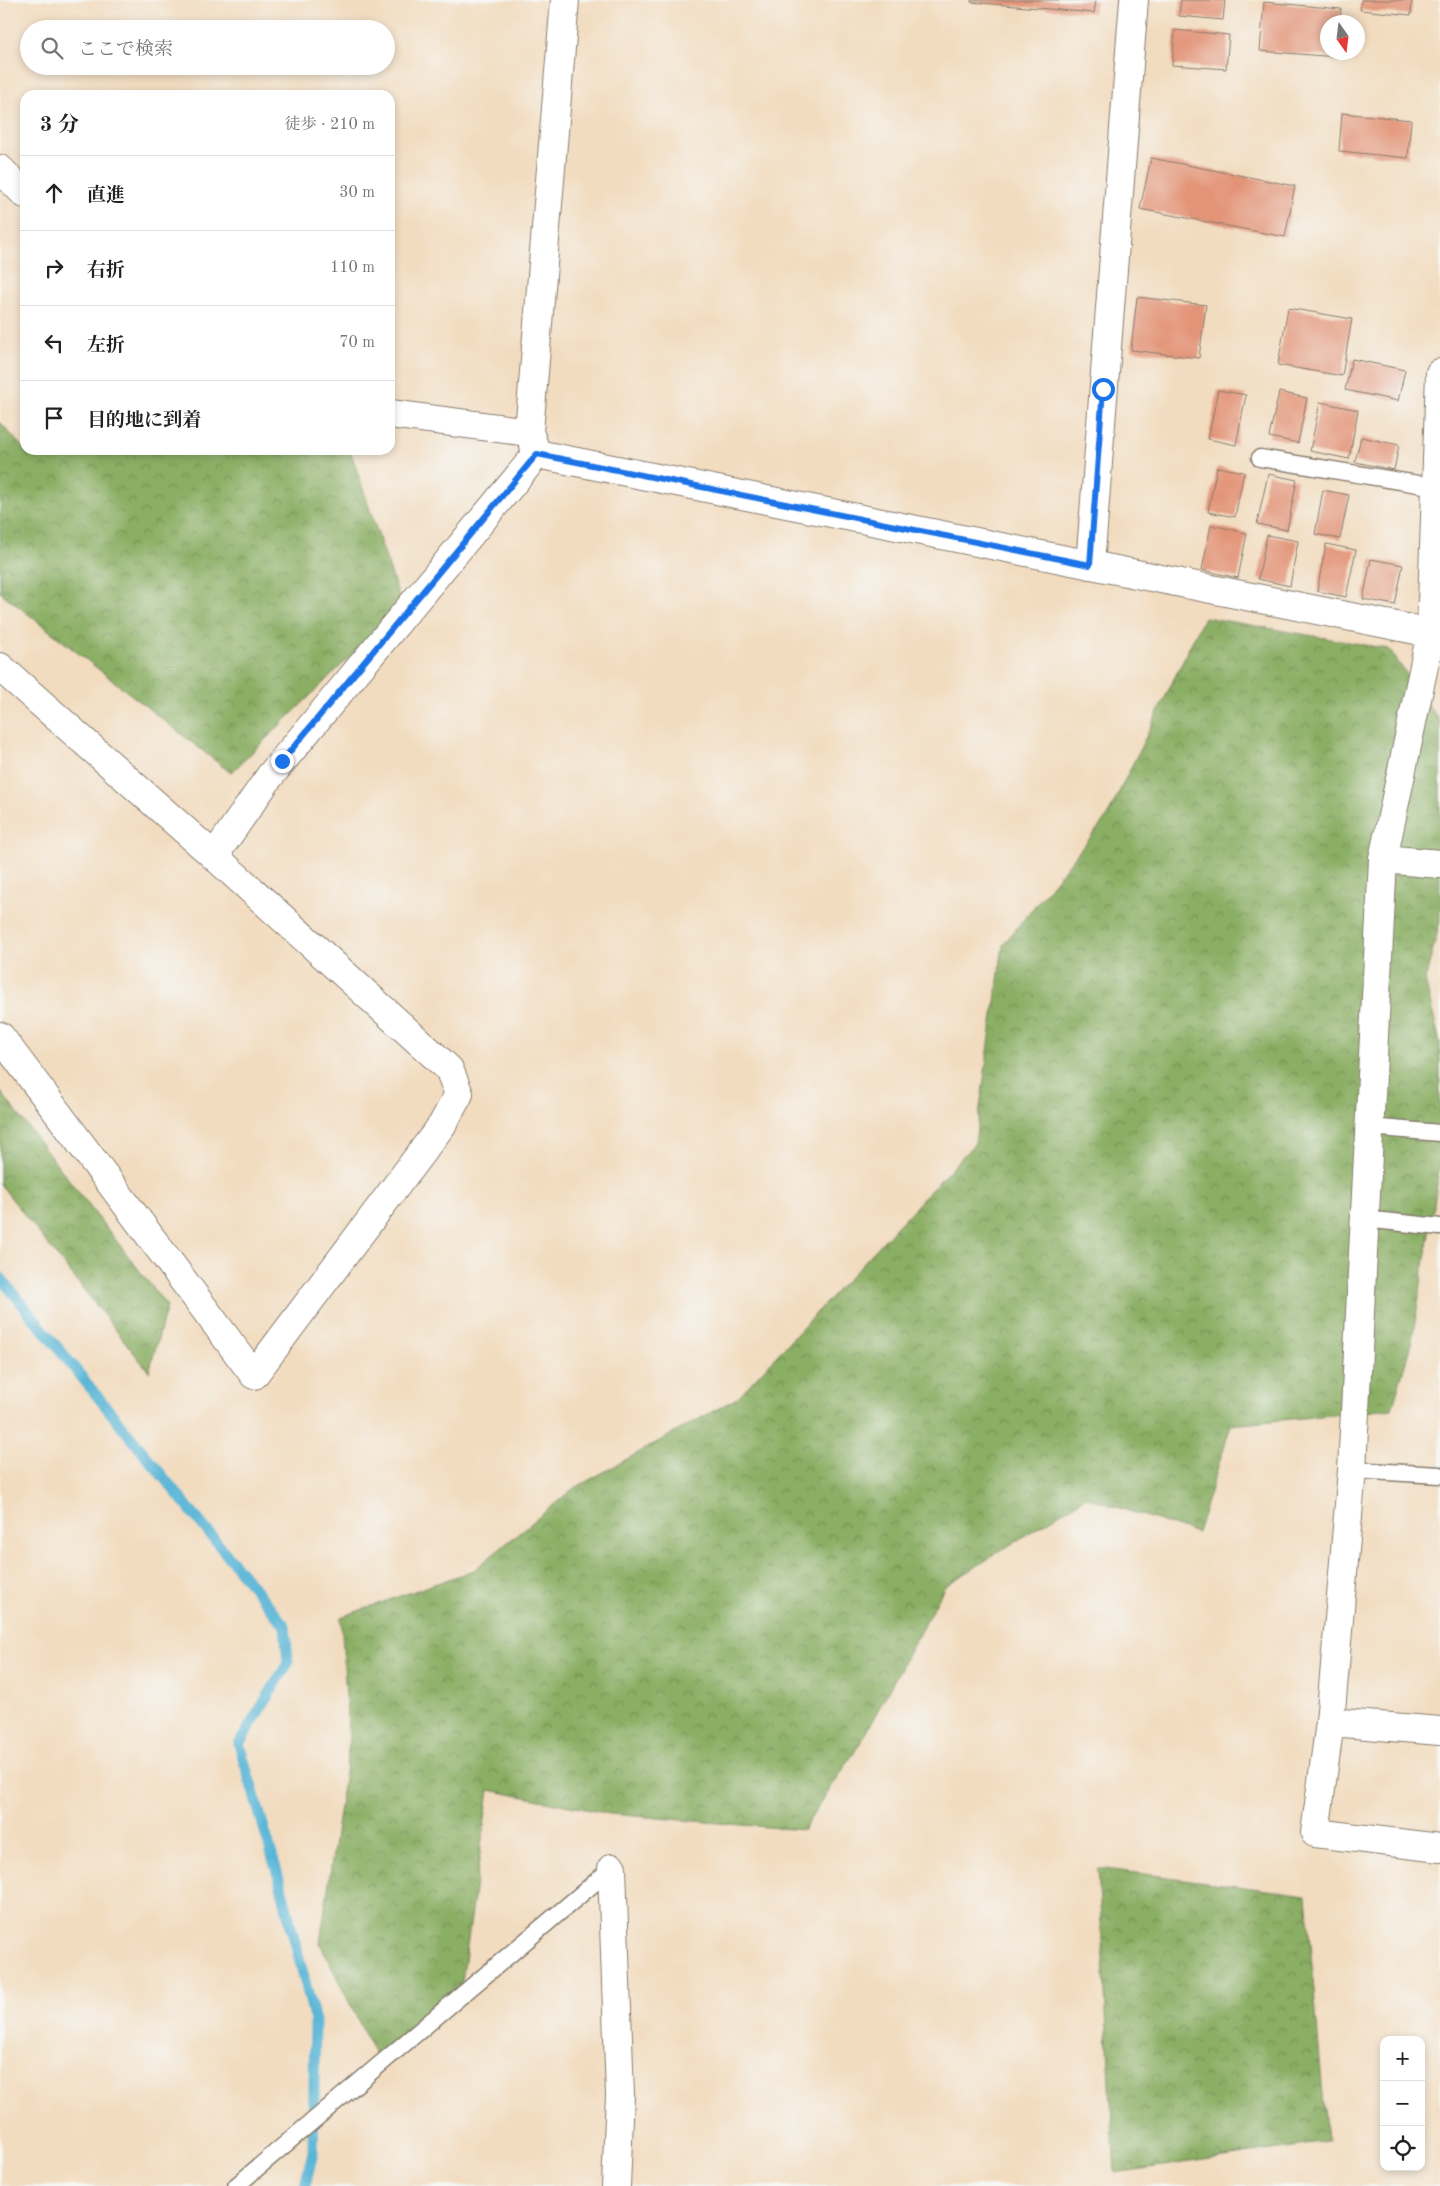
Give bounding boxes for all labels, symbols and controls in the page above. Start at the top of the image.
north arrow [1320,15,1365,60]
search box [20,20,395,75]
icon: search [38,34,66,62]
text: ここで検索 [78,41,173,60]
text: 3 分 [40,115,79,136]
text: 徒歩 · 210 m [285,117,375,133]
icon: ahead [40,179,68,207]
text: 30 m [339,185,375,201]
text: 直進 [87,187,125,206]
icon: right [40,254,68,282]
text: 110 m [330,260,375,276]
text: 右折 [87,262,125,281]
icon: left [40,329,68,357]
text: 70 m [339,335,375,351]
text: 左折 [87,337,125,356]
route start [1092,378,1115,401]
icon: arrive [40,404,68,432]
text: 目的地に到着 [87,412,201,431]
route end [271,750,294,773]
map controls [1380,2036,1425,2171]
button: + [1380,2036,1425,2081]
button: − [1380,2081,1425,2126]
button: locate [1380,2126,1425,2171]

